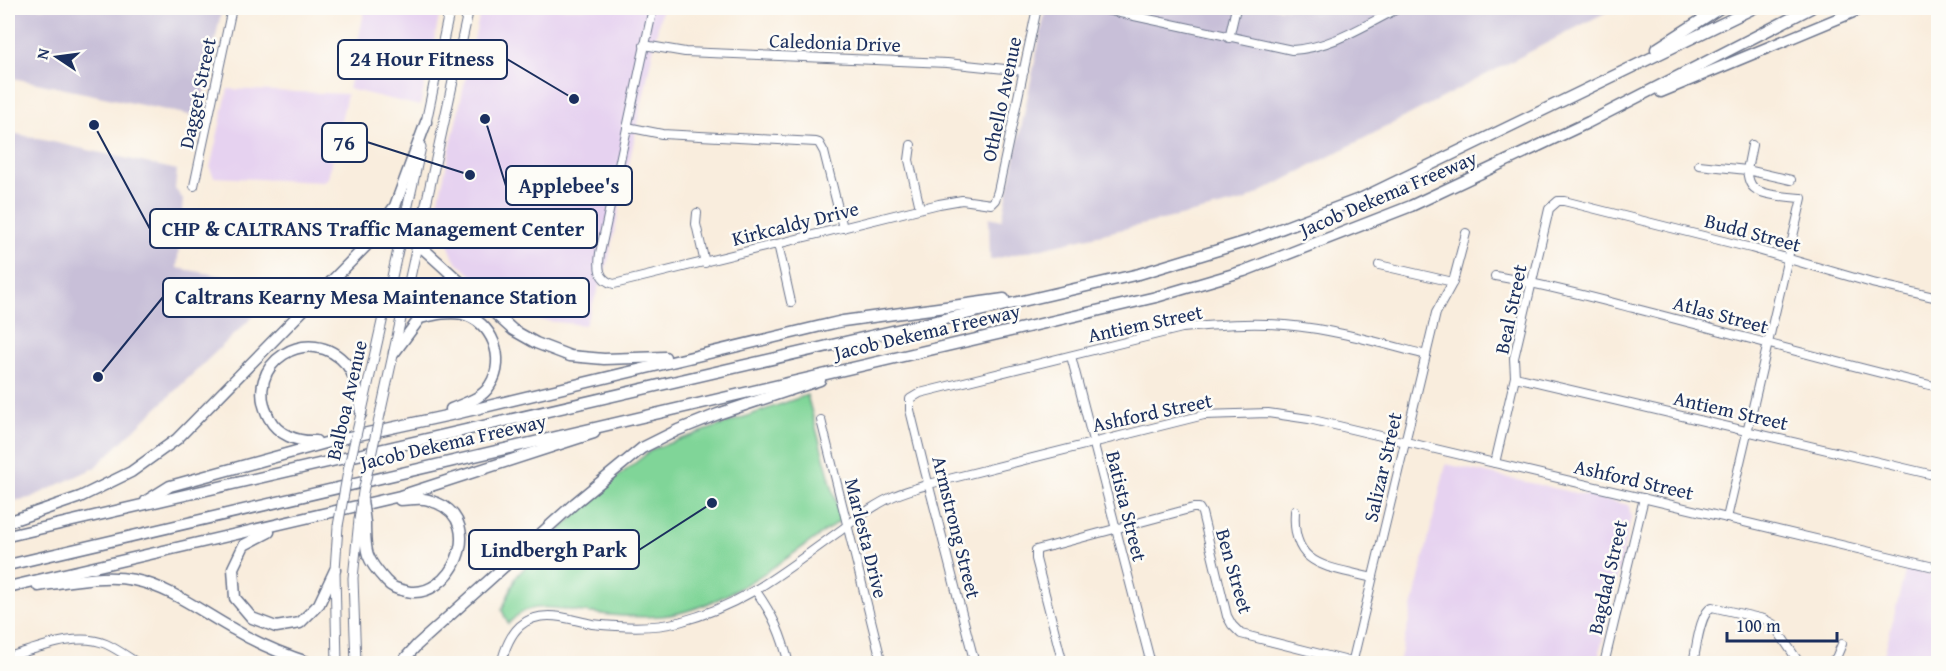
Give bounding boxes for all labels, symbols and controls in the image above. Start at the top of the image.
street label: Caledonia Drive [769,25,901,59]
north arrow [27,27,87,87]
street label: Othello Avenue [974,34,1028,164]
street label: Dagget Street [171,35,223,151]
callout: 24 Hour Fitness [338,40,507,79]
text: 24 Hour Fitness [350,43,494,74]
text: N [29,45,55,62]
callout: 76 [322,123,367,162]
text: 76 [333,127,355,158]
street label: Jacob Dekema Freeway [1292,142,1481,245]
callout: Applebee's [506,166,632,205]
text: Applebee's [518,170,620,201]
street label: Kirkcaldy Drive [729,193,861,253]
street label: Budd Street [1702,205,1804,259]
callout: CHP & CALTRANS Traffic Management Center [150,209,597,248]
text: CHP & CALTRANS Traffic Management Center [162,213,585,244]
street label: Beal Street [1486,262,1534,356]
callout: Caltrans Kearny Mesa Maintenance Station [163,278,589,317]
text: Caltrans Kearny Mesa Maintenance Station [175,281,578,312]
street label: Atlas Street [1670,287,1772,341]
street label: Jacob Dekema Freeway [828,295,1023,367]
street label: Antiem Street [1085,297,1205,349]
street label: Balboa Avenue [318,337,374,463]
street label: Antiem Street [1671,383,1791,437]
street label: Ashford Street [1089,385,1215,439]
street label: Jacob Dekema Freeway [354,405,549,477]
street label: Salizar Street [1355,409,1409,525]
street label: Batista Street [1099,448,1155,564]
street label: Ashford Street [1571,451,1697,507]
street label: Armstrong Street [925,453,989,601]
street label: Marlesta Drive [838,475,896,601]
street label: Bagdad Street [1580,517,1634,637]
street label: Ben Street [1209,525,1261,617]
callout: Lindbergh Park [469,530,639,569]
text: Lindbergh Park [481,534,628,565]
scale bar [1727,605,1836,643]
text: 100 m [1736,612,1781,639]

